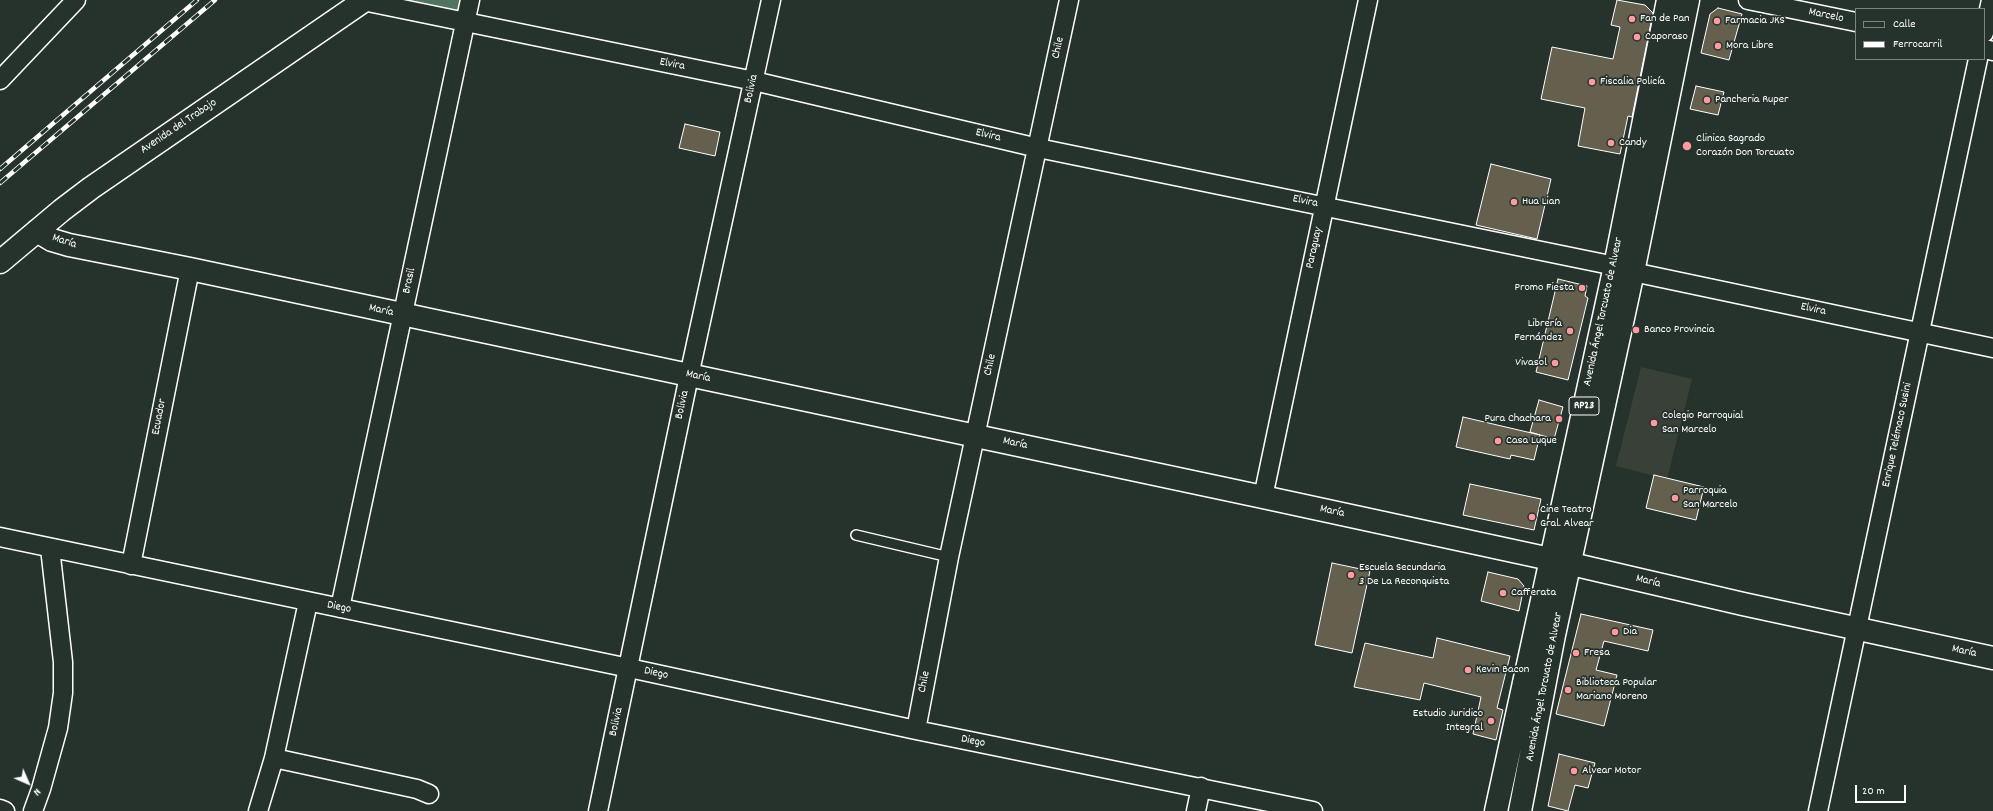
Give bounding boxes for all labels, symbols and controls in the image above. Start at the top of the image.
street label: Marcelo [1807,5,1845,27]
legend [1855,8,1985,60]
place label: Fan de Pan [1640,12,1690,26]
marker: Fan de Pan [1627,14,1637,24]
place label: Farmacia JKS [1725,14,1785,28]
marker: Farmacia JKS [1712,16,1722,26]
text: Calle [1893,16,1916,33]
place label: Caporaso [1645,30,1688,44]
marker: Caporaso [1632,32,1642,42]
street label: Chile [1050,36,1068,60]
text: Ferrocarril [1893,36,1942,53]
place label: Mora Libre [1726,39,1773,53]
marker: Mora Libre [1713,41,1723,51]
street label: Elvira [658,55,686,75]
street label: Bolivia [742,73,762,105]
place label: Fiscalia Policía [1600,75,1665,89]
marker: Fiscalia Policía [1587,77,1597,87]
place label: Pancheria Ruper [1715,93,1789,107]
marker: Pancheria Ruper [1702,95,1712,105]
street label: Avenida del Trabajo [138,96,220,158]
street label: Elvira [974,126,1002,146]
place label: Clinica Sagrado Corazón Don Torcuato [1696,132,1794,160]
place label: Candy [1619,136,1647,150]
marker: Candy [1606,138,1616,148]
marker: Clinica Sagrado Corazón Don Torcuato [1681,140,1693,152]
street label: Elvira [1291,192,1319,212]
place label: Hua Lian [1522,195,1560,209]
marker: Hua Lian [1509,197,1519,207]
street label: Paraguay [1304,226,1326,270]
street label: María [50,231,78,253]
street label: Avenida Ángel Torcuato de Alvear [1581,236,1627,388]
street label: Brasil [400,267,420,295]
place label: Promo Fiesta [1514,281,1574,295]
marker: Promo Fiesta [1577,283,1587,293]
street label: Elvira [1799,300,1827,320]
street label: María [367,301,395,321]
place label: Librería Fernández [1514,317,1562,345]
place label: Banco Provincia [1644,323,1714,337]
marker: Banco Provincia [1631,325,1641,335]
marker: Librería Fernández [1565,326,1575,336]
street label: Chile [982,353,1000,377]
place label: Vivasol [1515,356,1547,370]
marker: Vivasol [1550,358,1560,368]
street label: María [684,367,712,387]
street label: Enrique Telémaco Susini [1880,381,1916,489]
street label: Bolivia [673,389,693,421]
road number: RP23 [1569,397,1599,415]
street label: Ecuador [149,398,171,436]
place label: Colegio Parroquial San Marcelo [1662,409,1743,437]
place label: Pura Chachara [1484,412,1551,426]
marker: Pura Chachara [1554,414,1564,424]
marker: Colegio Parroquial San Marcelo [1649,418,1659,428]
street label: María [1001,434,1029,454]
place label: Casa Luque [1506,434,1557,448]
marker: Casa Luque [1493,436,1503,446]
place label: Parroquia San Marcelo [1683,484,1738,512]
marker: Parroquia San Marcelo [1670,493,1680,503]
street label: María [1318,502,1346,522]
place label: Cine Teatro Gral. Alvear [1540,503,1594,531]
marker: Cine Teatro Gral. Alvear [1527,512,1537,522]
place label: Escuela Secundaria 3 De La Reconquista [1359,561,1449,589]
marker: Escuela Secundaria 3 De La Reconquista [1346,570,1356,580]
street label: María [1634,572,1662,592]
place label: Cafferata [1511,586,1556,600]
marker: Cafferata [1498,588,1508,598]
street label: Diego [326,599,352,617]
street label: Avenida Ángel Torcuato de Alvear [1523,611,1567,763]
place label: Dia [1623,625,1637,639]
marker: Dia [1610,627,1620,637]
street label: María [1950,642,1978,662]
place label: Fresa [1584,646,1610,660]
marker: Fresa [1571,648,1581,658]
place label: Kevin Bacon [1476,663,1529,677]
street label: Diego [643,664,669,684]
marker: Kevin Bacon [1463,665,1473,675]
street label: Chile [916,670,934,694]
place label: Biblioteca Popular Mariano Moreno [1576,676,1657,704]
marker: Biblioteca Popular Mariano Moreno [1563,685,1573,695]
street label: Bolivia [607,706,627,738]
place label: Estudio Juridico Integral [1413,707,1483,735]
marker: Estudio Juridico Integral [1486,716,1496,726]
street label: Diego [960,733,986,751]
north arrow [8,763,48,803]
place label: Alvear Motor [1582,764,1641,778]
marker: Alvear Motor [1569,766,1579,776]
scale bar [1857,777,1908,803]
text: 20 m [1862,783,1885,800]
text: N [29,784,44,799]

